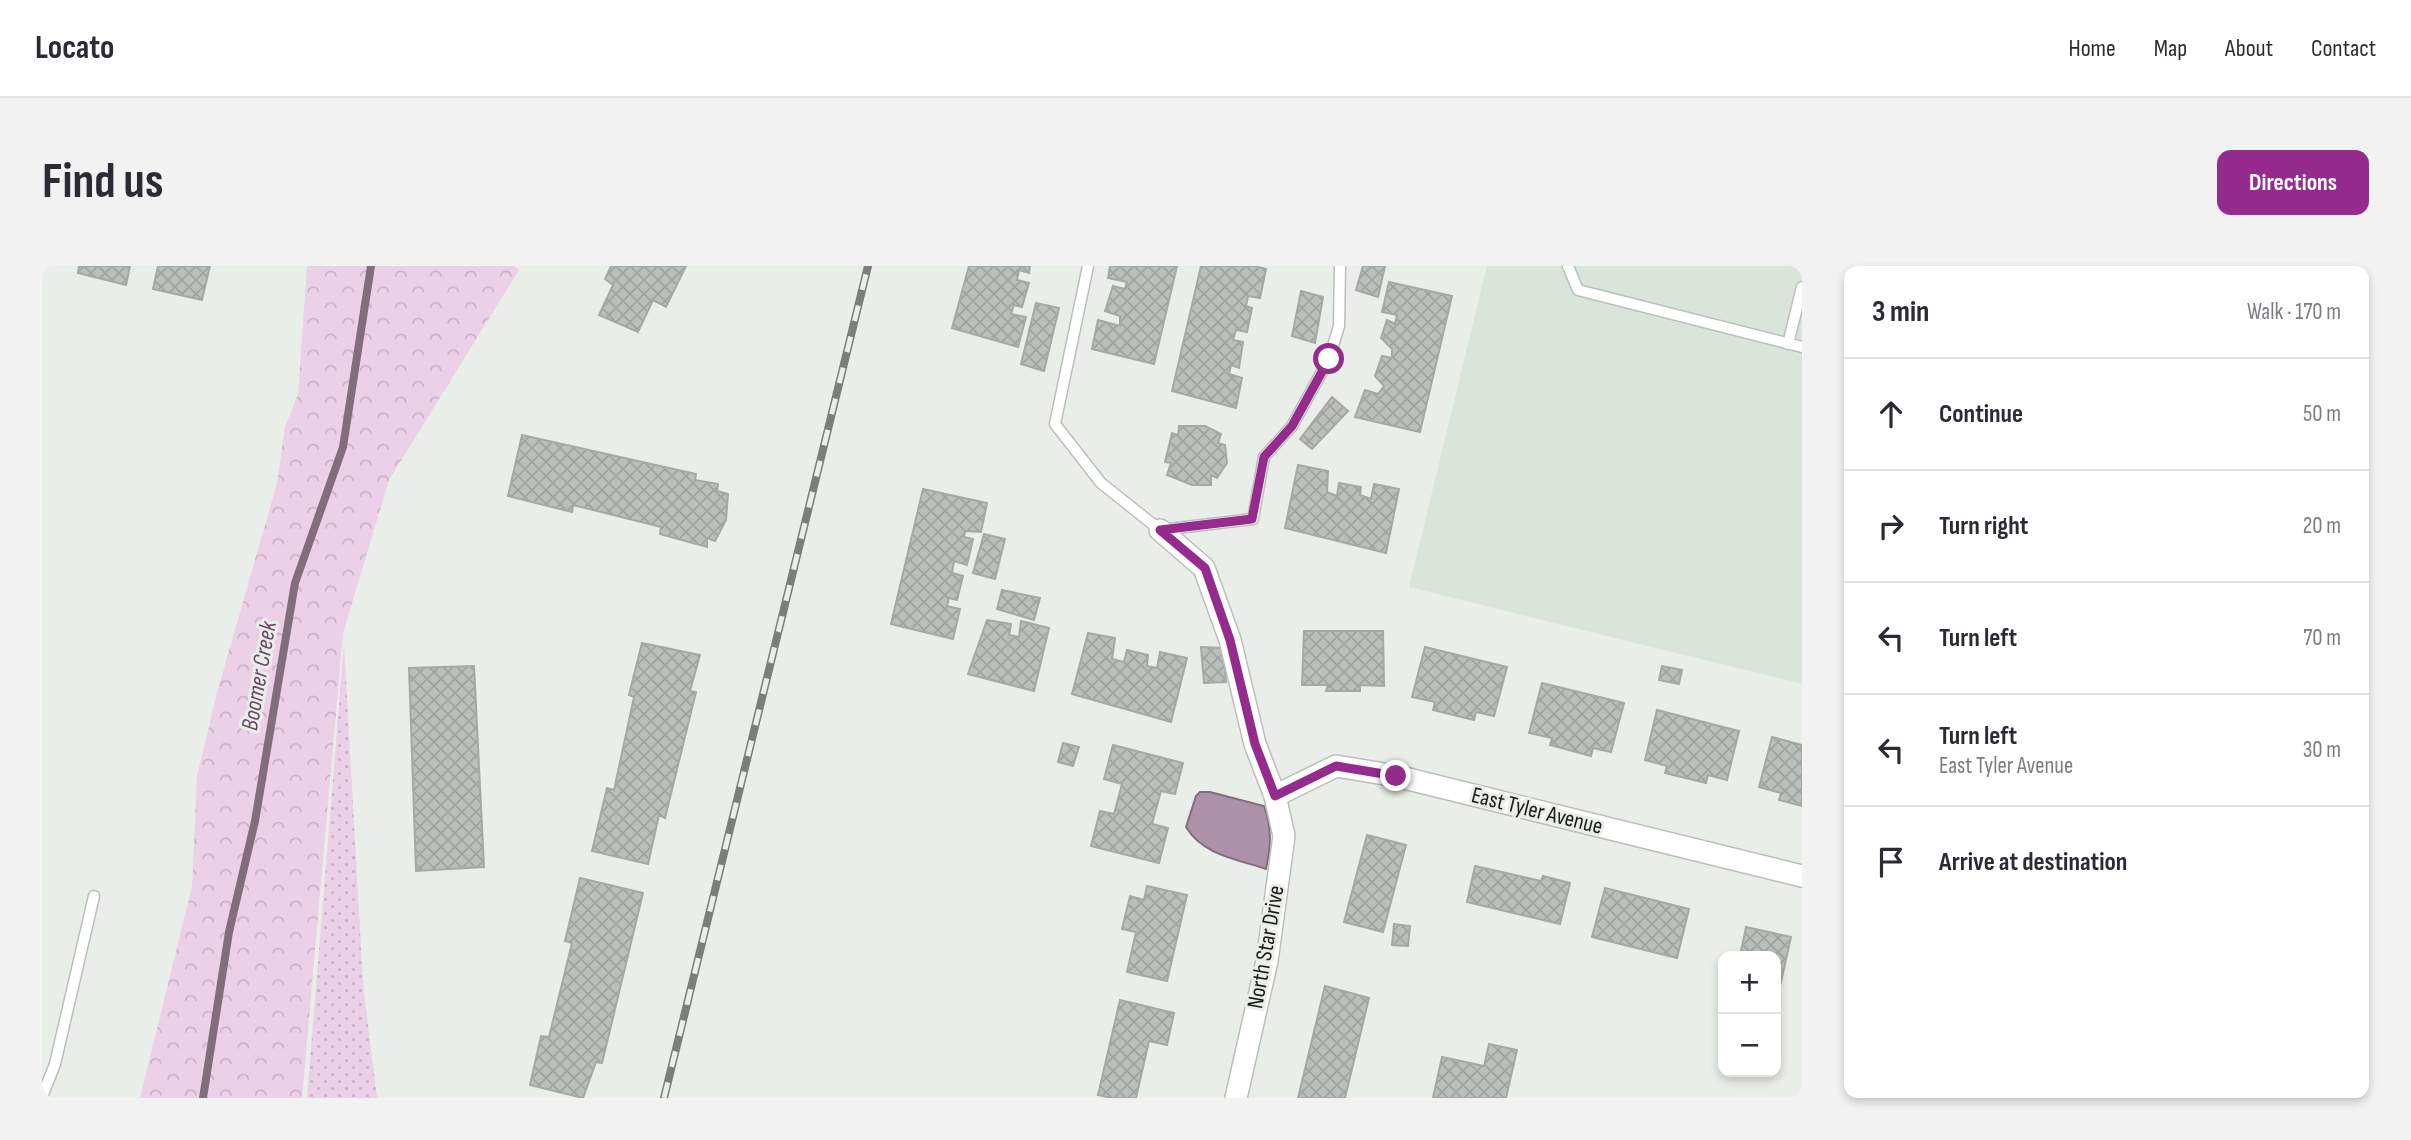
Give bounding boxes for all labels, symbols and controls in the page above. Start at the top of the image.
text: Locato [35,28,114,68]
text: Home [2068,34,2116,63]
text: Map [2154,34,2187,63]
text: About [2225,34,2273,63]
text: Contact [2311,34,2376,63]
button: Directions [2217,150,2369,215]
text: Find us [42,153,164,212]
text: 3 min [1872,294,1929,330]
text: Walk · 170 m [2247,298,2341,326]
route start [1313,343,1344,374]
icon: ahead [1872,395,1910,433]
text: Continue [1939,399,2023,430]
text: 50 m [2303,400,2341,428]
icon: right [1872,507,1910,545]
text: Turn right [1939,511,2028,542]
text: 20 m [2303,512,2341,540]
water label: Boomer Creek [235,618,283,733]
icon: left [1872,619,1910,657]
text: Turn left [1939,623,2017,654]
text: 70 m [2303,624,2341,652]
text: Turn left [1939,721,2017,752]
icon: left [1872,731,1910,769]
text: 30 m [2303,736,2341,764]
text: East Tyler Avenue [1939,752,2073,780]
route end [1380,760,1411,791]
street label: East Tyler Avenue [1468,781,1606,841]
icon: arrive [1872,843,1910,881]
text: Arrive at destination [1939,847,2127,878]
street label: North Star Drive [1241,883,1291,1011]
map controls [1718,951,1781,1077]
button: + [1718,951,1781,1014]
button: − [1718,1014,1781,1077]

